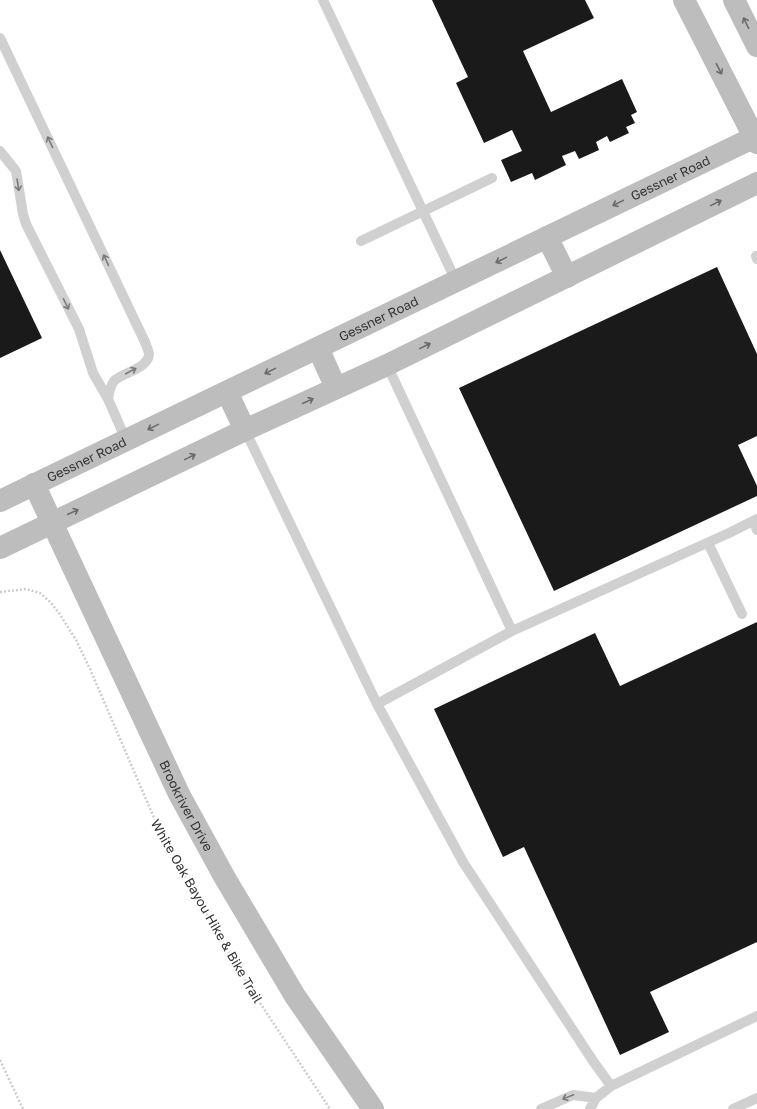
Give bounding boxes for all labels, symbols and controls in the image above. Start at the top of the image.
one-way arrow [742,17,749,29]
one-way arrow [715,62,723,74]
one-way arrow [46,137,53,149]
street label: Gessner Road [628,152,712,204]
one-way arrow [14,178,22,191]
one-way arrow [710,199,722,206]
one-way arrow [612,200,624,207]
one-way arrow [102,254,109,266]
one-way arrow [495,257,507,264]
street label: Gessner Road [336,293,421,345]
one-way arrow [63,298,70,310]
one-way arrow [419,342,431,349]
one-way arrow [125,367,137,374]
one-way arrow [265,368,277,375]
one-way arrow [302,397,314,404]
one-way arrow [147,424,159,431]
street label: Gessner Road [44,433,129,485]
one-way arrow [184,453,196,460]
one-way arrow [67,508,79,516]
street label: Brookriver Drive [156,758,217,854]
street label: White Oak Bayou Hike & Bike Trail [148,816,266,1006]
one-way arrow [562,1094,574,1102]

